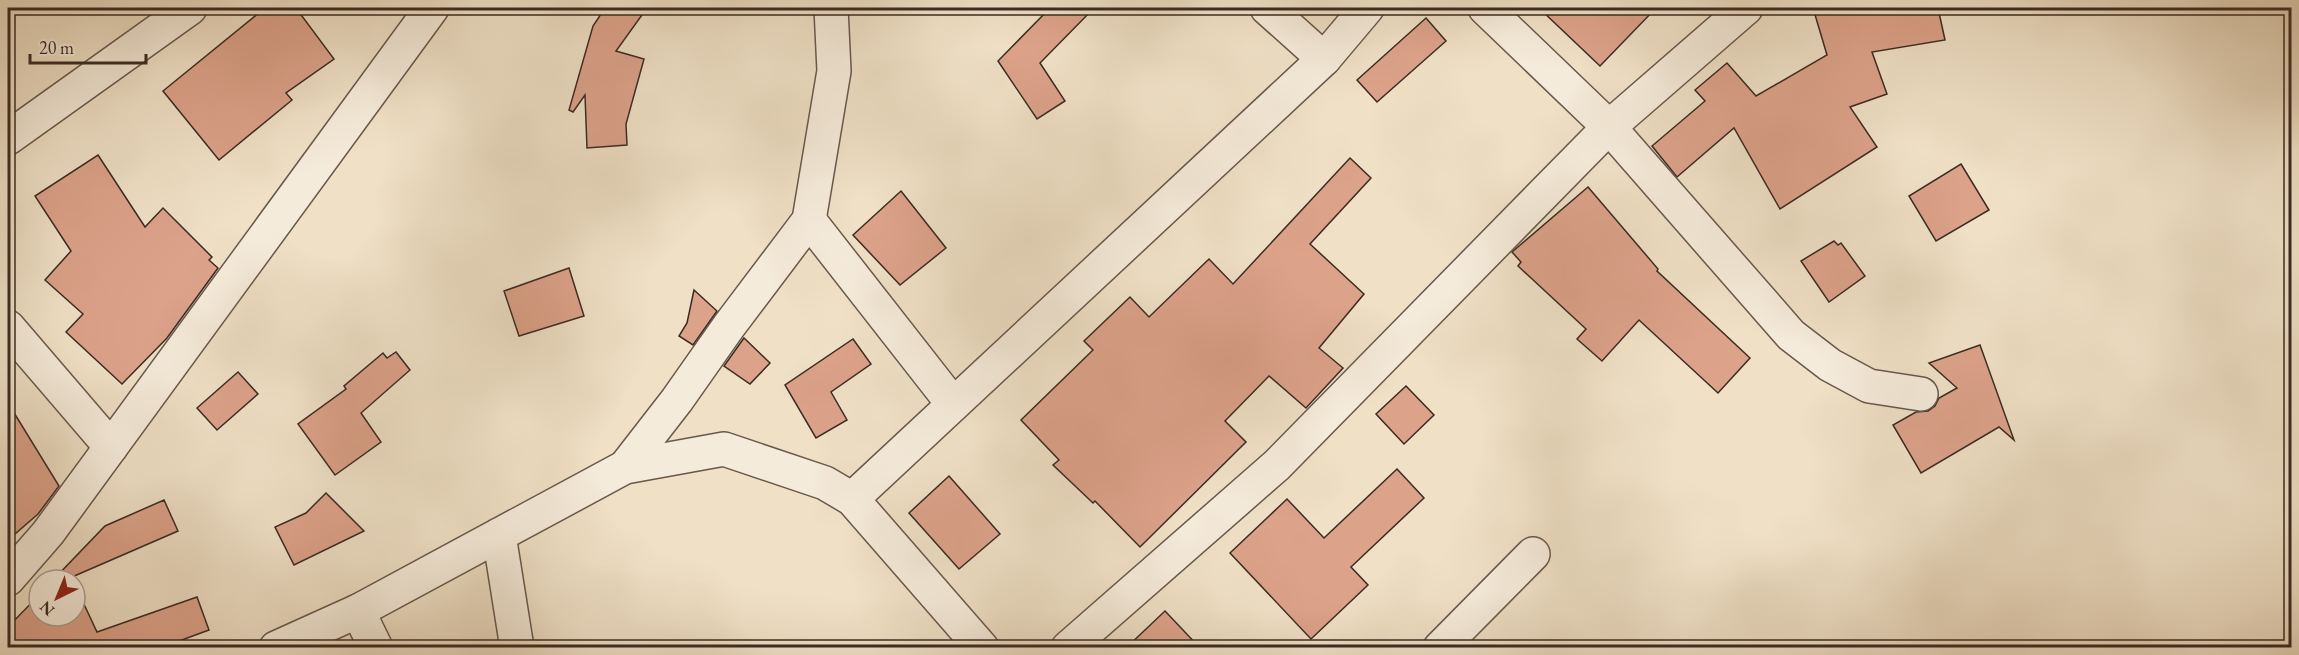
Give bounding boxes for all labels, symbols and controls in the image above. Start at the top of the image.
scale bar [30,27,146,65]
text: 20 m [39,36,74,59]
north arrow [27,568,87,628]
text: N [35,596,59,621]

